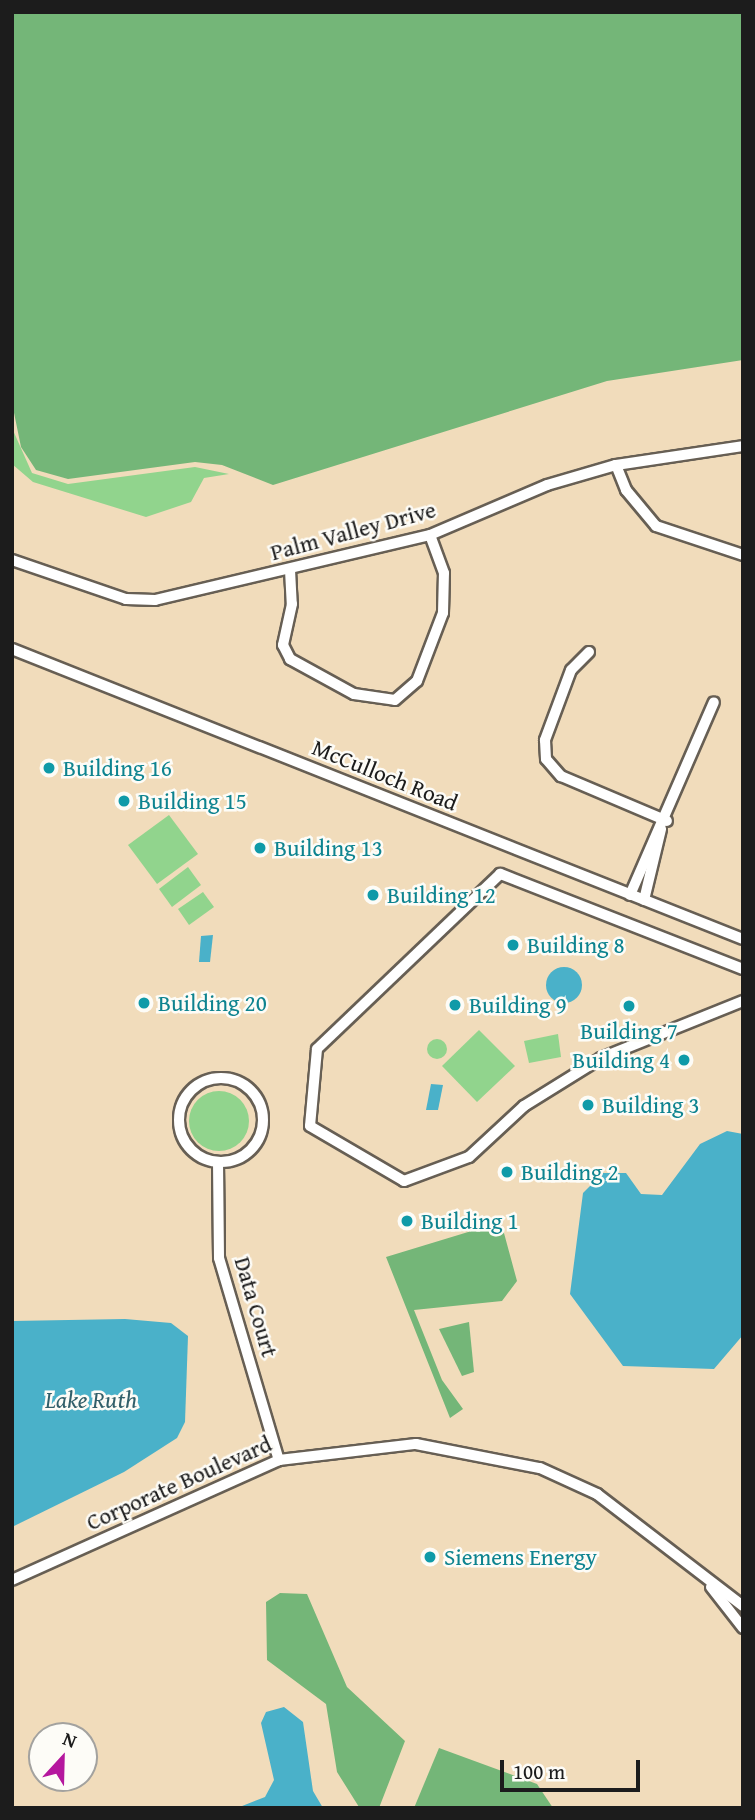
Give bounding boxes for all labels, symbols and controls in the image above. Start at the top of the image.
street label: Palm Valley Drive [267,496,439,566]
street label: McCulloch Road [308,733,462,817]
place label: Building 16 [63,754,172,782]
marker: Building 16 [41,760,57,776]
place label: Building 15 [138,787,247,815]
marker: Building 15 [116,793,132,809]
place label: Building 13 [274,834,383,862]
marker: Building 13 [252,840,268,856]
place label: Building 12 [387,881,496,909]
marker: Building 12 [365,887,381,903]
place label: Building 8 [527,931,625,959]
marker: Building 8 [505,937,521,953]
place label: Building 20 [158,989,267,1017]
place label: Building 9 [469,991,567,1019]
marker: Building 20 [136,995,152,1011]
marker: Building 9 [447,997,463,1013]
marker: Building 7 [621,998,637,1014]
place label: Building 7 [580,1017,678,1045]
place label: Building 4 [572,1046,670,1074]
marker: Building 4 [676,1052,692,1068]
place label: Building 3 [602,1091,700,1119]
marker: Building 3 [580,1097,596,1113]
place label: Building 2 [521,1158,619,1186]
marker: Building 2 [499,1164,515,1180]
place label: Building 1 [421,1207,519,1235]
marker: Building 1 [399,1213,415,1229]
street label: Data Court [229,1254,283,1360]
water label: Lake Ruth [45,1386,137,1414]
street label: Corporate Boulevard [82,1430,276,1536]
place label: Siemens Energy [444,1543,597,1571]
marker: Siemens Energy [422,1549,438,1565]
north arrow [28,1722,98,1792]
text: N [59,1724,81,1755]
scale bar [503,1746,643,1790]
text: 100 m [513,1756,565,1787]

